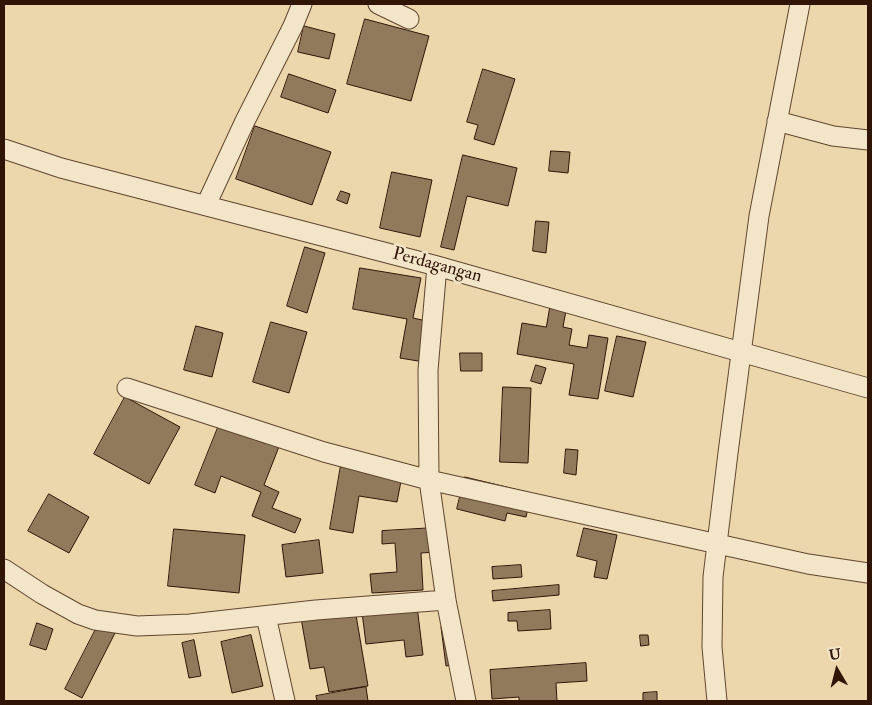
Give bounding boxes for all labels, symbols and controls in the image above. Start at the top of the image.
street label: Perdagangan [390,244,484,288]
north arrow [812,645,862,695]
text: U [828,645,842,664]

